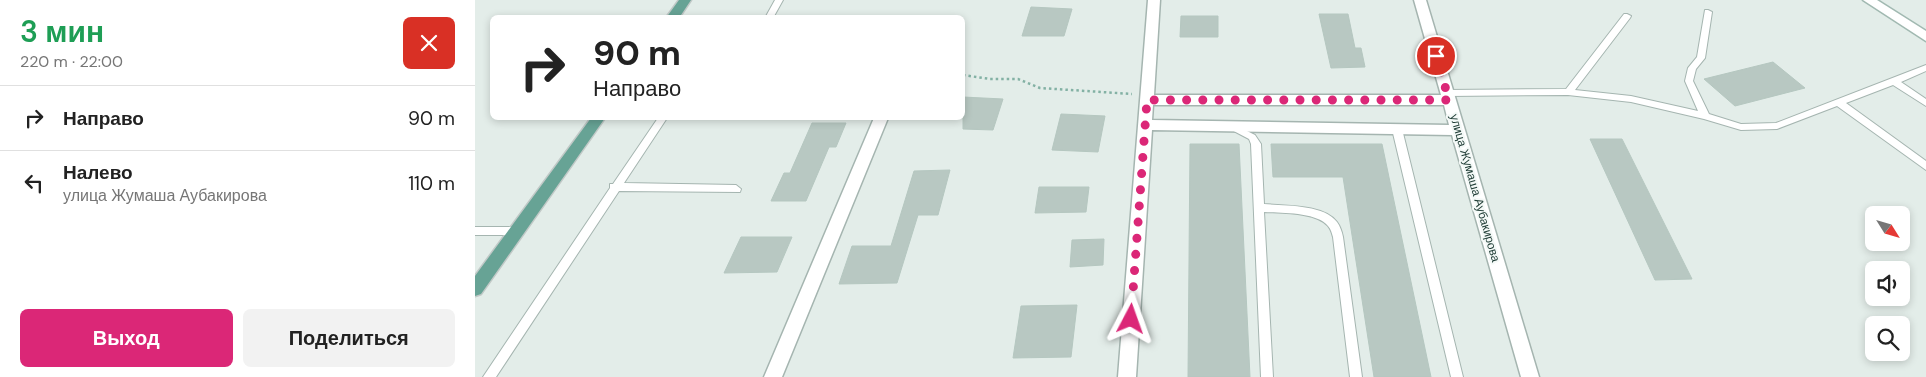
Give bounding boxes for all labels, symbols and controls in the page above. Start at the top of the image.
text: 3 мин [20,12,104,51]
button: close [403,17,455,69]
text: 90 m [593,30,681,76]
icon: right [510,35,575,100]
pin [1415,35,1457,77]
icon: arrive [1422,42,1450,70]
text: 220 m · 22:00 [20,51,123,72]
text: Направо [593,74,681,103]
icon: right [20,104,48,132]
text: Направо [63,106,144,131]
text: 90 m [408,106,455,131]
street label: улица Жумаша Аубакирова [1446,112,1504,264]
text: Налево [63,160,133,185]
icon: left [20,169,48,197]
text: 110 m [408,171,455,196]
text: улица Жумаша Аубакирова [63,185,267,206]
north arrow [1865,206,1910,251]
map controls [1865,206,1910,361]
button: sound [1865,261,1910,306]
position arrow [1104,292,1156,344]
button: Выход [20,309,233,367]
button: Поделиться [243,309,455,367]
button: search [1865,316,1910,361]

